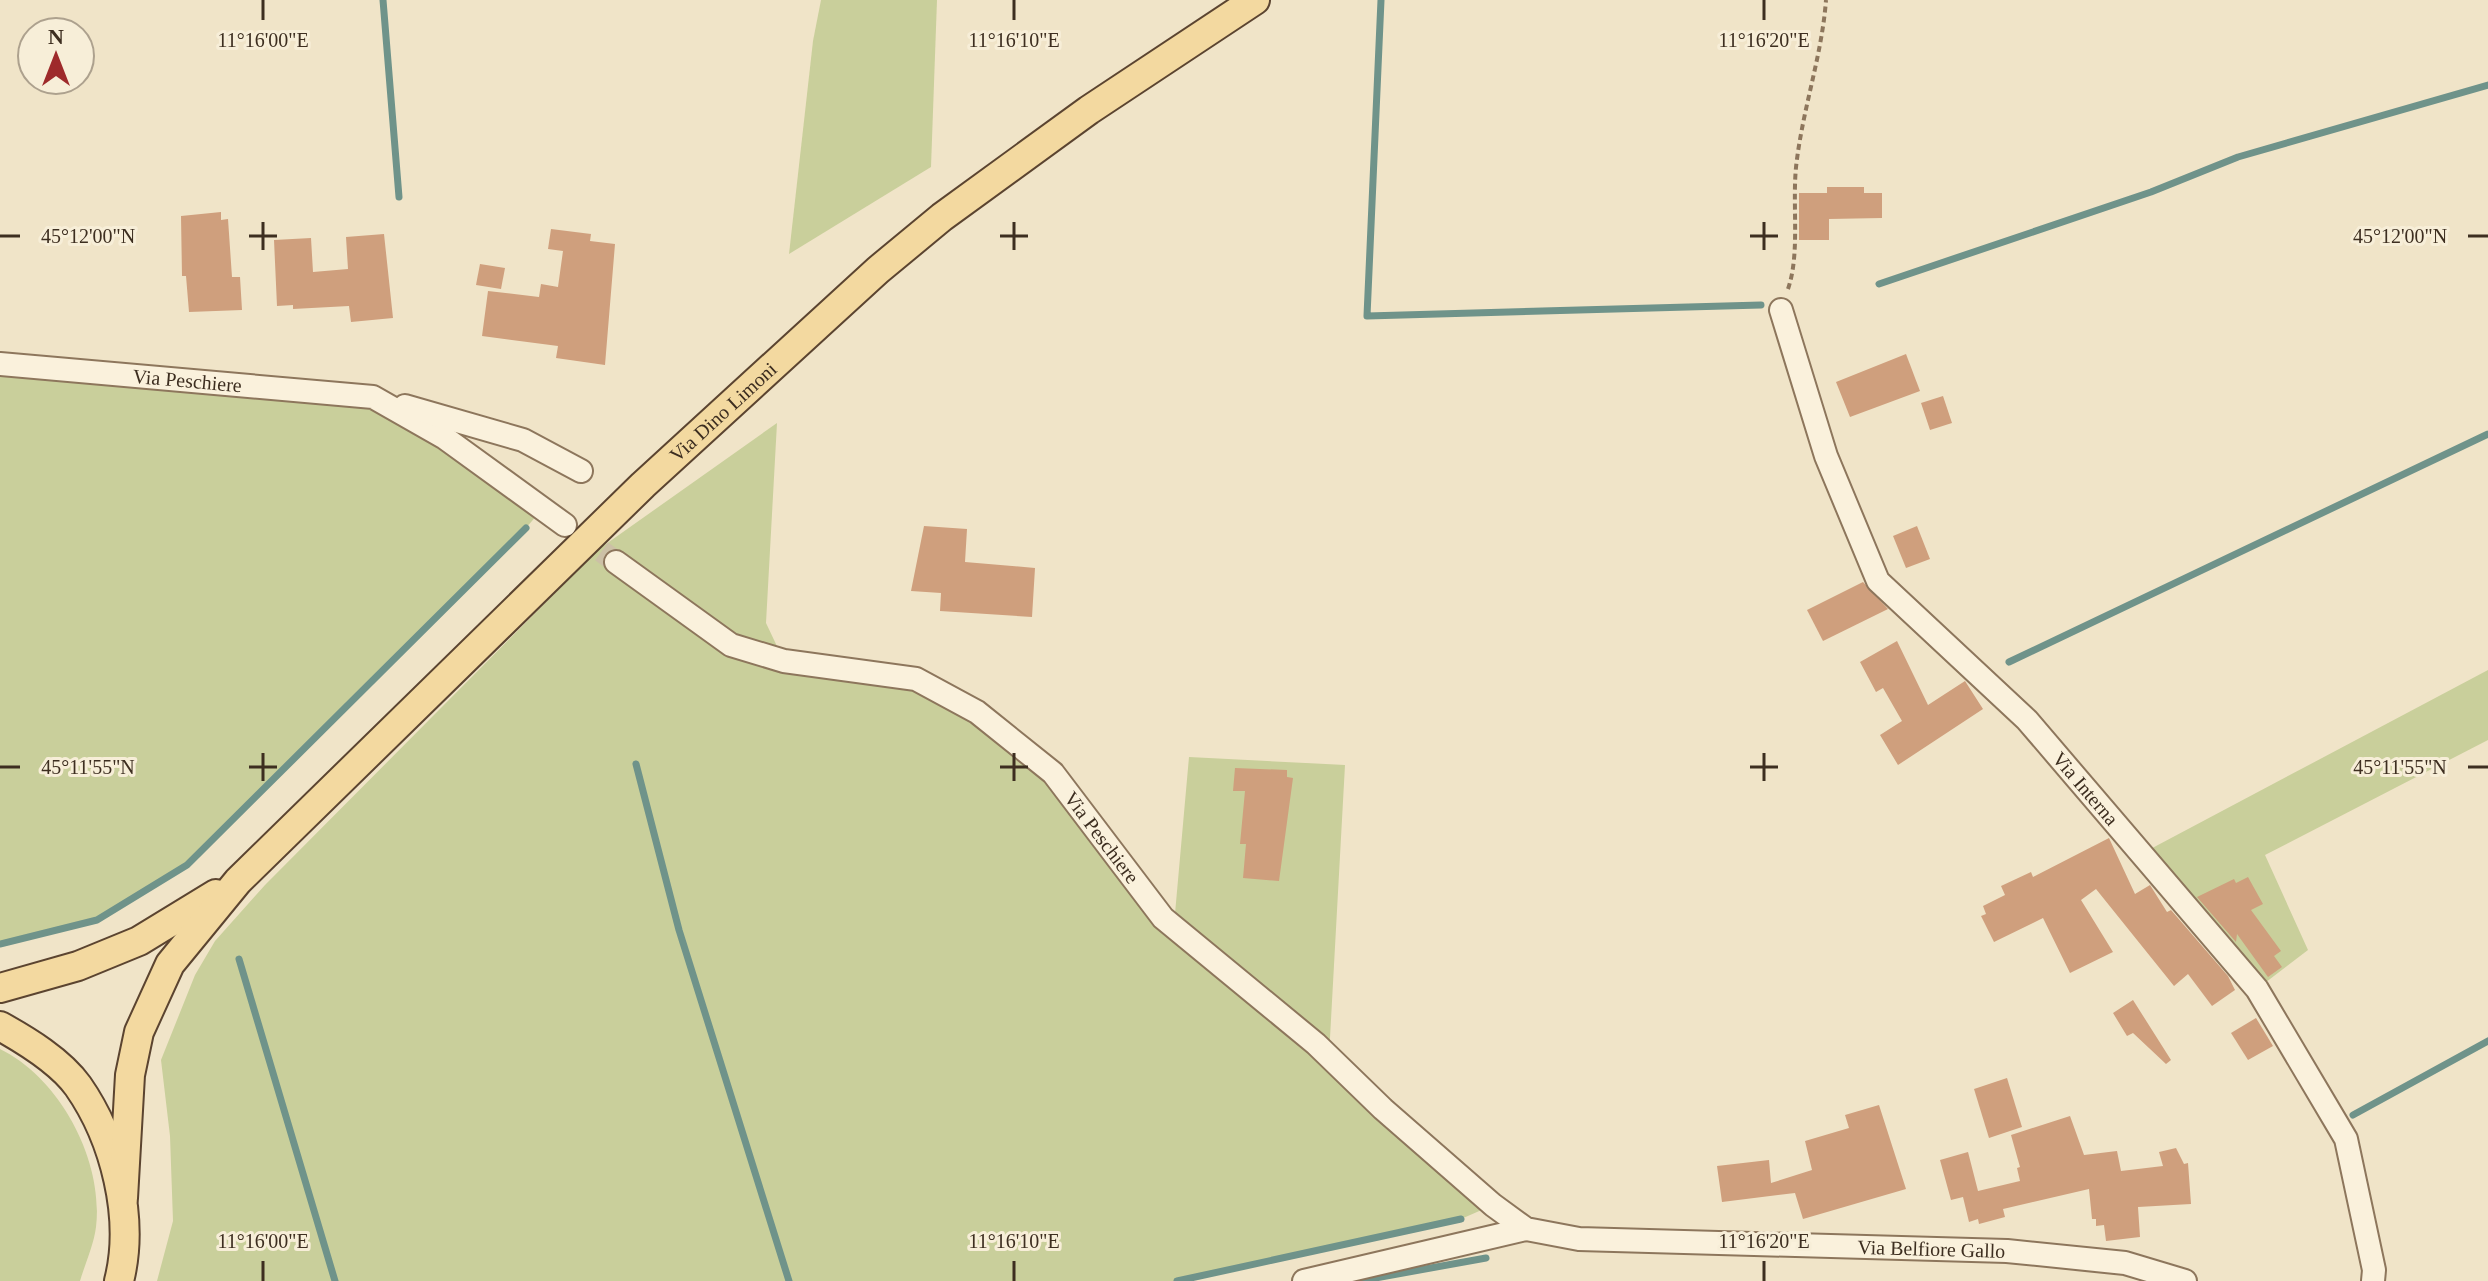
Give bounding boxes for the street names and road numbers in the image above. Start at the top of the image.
street label: Via Dino Limoni [665,357,781,466]
street label: Via Peschiere [132,365,243,396]
street label: Via Interna [2048,747,2123,830]
street label: Via Peschiere [1060,787,1144,888]
street label: Via Belfiore Gallo [1857,1236,2006,1262]

